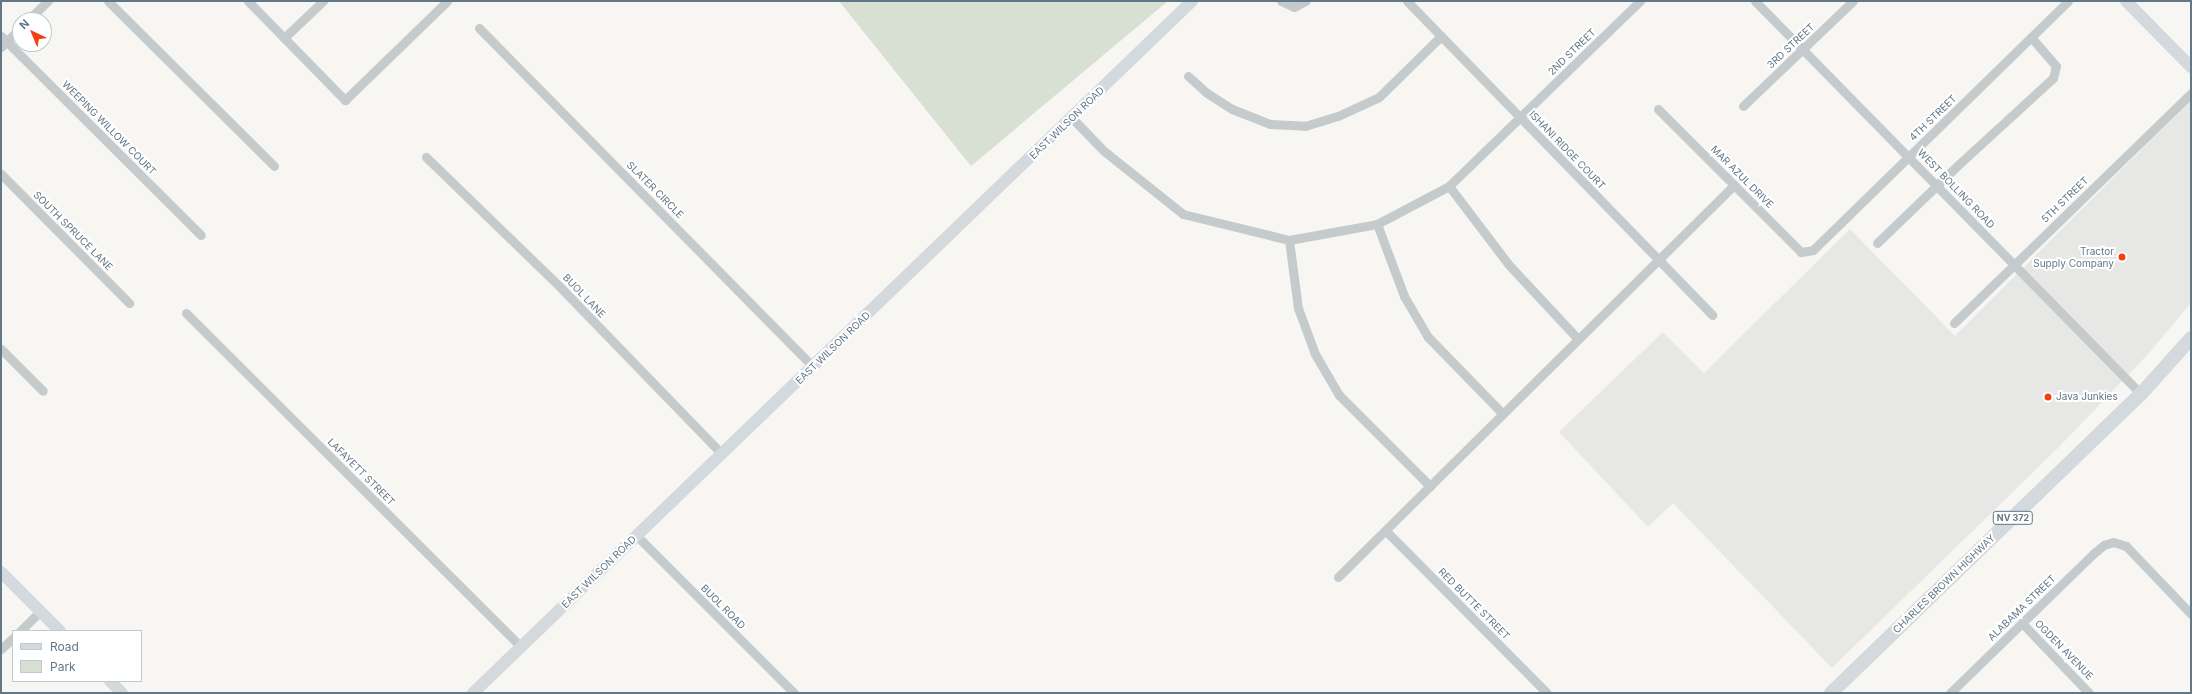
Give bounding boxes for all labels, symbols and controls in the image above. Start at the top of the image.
north arrow [12,12,52,52]
text: N [16,16,32,32]
street label: 3RD STREET [1765,21,1817,71]
street label: 2ND STREET [1546,26,1598,78]
street label: WEEPING WILLOW COURT [60,79,158,177]
street label: EAST WILSON ROAD [1027,84,1107,162]
street label: 4TH STREET [1907,93,1959,143]
street label: ISHANI RIDGE COURT [1526,108,1608,192]
street label: MAR AZUL DRIVE [1708,143,1776,211]
street label: WEST BOLLING ROAD [1915,147,1997,231]
street label: SLATER CIRCLE [624,159,686,221]
street label: 5TH STREET [2039,175,2091,225]
street label: SOUTH SPRUCE LANE [31,189,115,273]
place label: Tractor Supply Company [2033,245,2114,268]
marker: Tractor Supply Company [2117,252,2127,262]
street label: BUOL LANE [560,272,608,320]
street label: EAST WILSON ROAD [793,309,873,387]
place label: Java Junkies [2056,391,2118,403]
marker: Java Junkies [2043,392,2053,402]
street label: LAFAYETT STREET [325,436,397,508]
road number: NV 372 [1992,511,2034,525]
street label: CHARLES BROWN HIGHWAY [1891,532,1997,636]
street label: EAST WILSON ROAD [559,533,639,611]
street label: RED BUTTE STREET [1436,566,1512,642]
street label: ALABAMA STREET [1986,573,2058,643]
street label: BUOL ROAD [698,582,748,632]
street label: OGDEN AVENUE [2032,617,2096,683]
legend [12,630,142,682]
text: Road [50,639,79,654]
text: Park [50,659,76,674]

